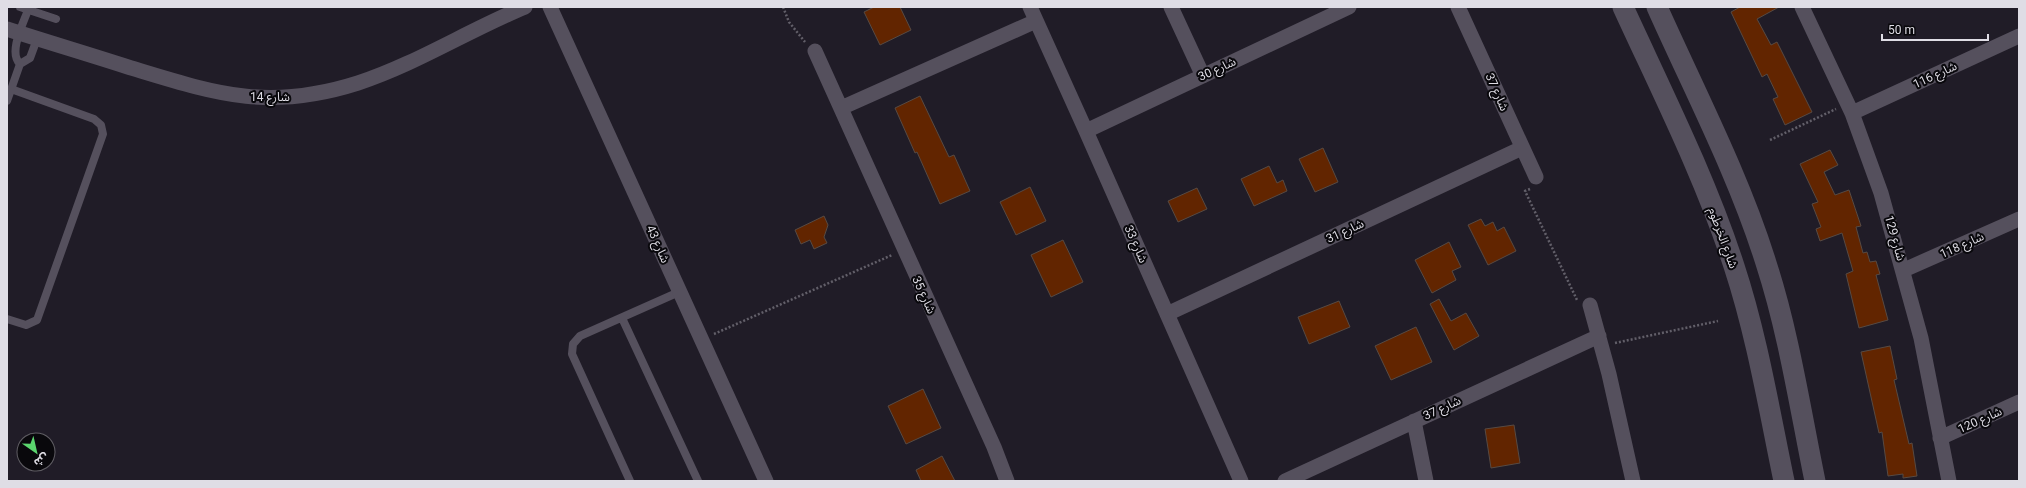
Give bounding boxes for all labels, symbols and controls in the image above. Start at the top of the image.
scale bar [1882,16,1988,42]
text: 50 m [1888,23,1915,37]
street label: شارع 30 [1196,54,1239,86]
street label: شارع 116 [1911,59,1960,93]
street label: شارع 37 [1481,71,1512,114]
street label: شارع 14 [250,90,290,106]
street label: شارع الخرطوم [1704,206,1741,271]
street label: شارع 129 [1880,214,1908,263]
street label: شارع 31 [1324,216,1367,248]
street label: شارع 43 [642,223,673,266]
street label: شارع 33 [1120,223,1151,266]
street label: شارع 118 [1938,229,1987,263]
street label: شارع 35 [907,274,939,317]
street label: شارع 37 [1421,393,1464,425]
street label: شارع 120 [1956,404,2005,438]
north arrow [16,432,56,472]
text: ش [31,450,51,469]

